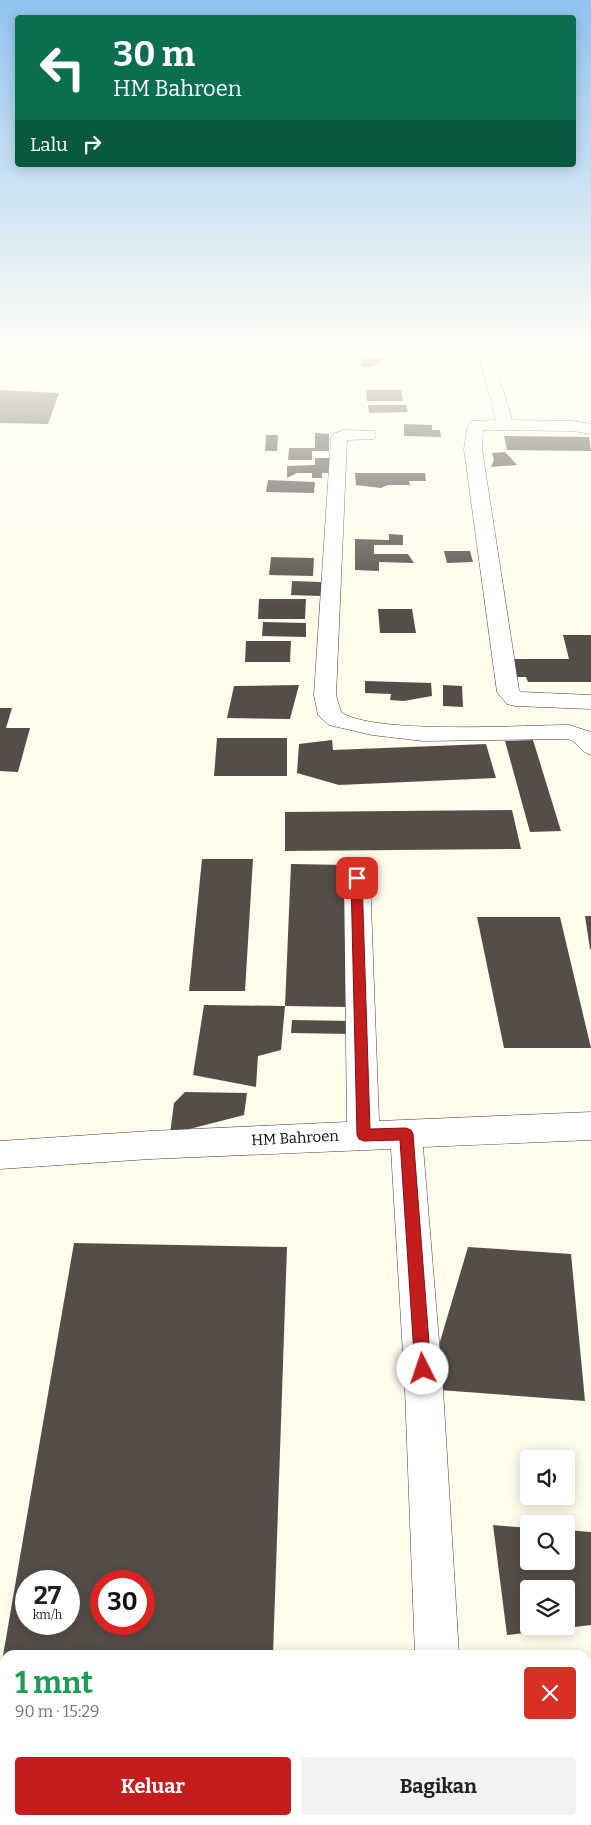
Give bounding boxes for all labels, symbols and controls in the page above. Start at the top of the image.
text: 30 m [113,33,195,75]
icon: left [30,35,95,100]
text: HM Bahroen [113,75,242,102]
icon: right [78,130,106,158]
text: Lalu [30,133,68,156]
pin [336,857,378,899]
icon: arrive [343,864,371,892]
street label: HM Bahroen [251,1127,340,1149]
position arrow [396,1342,448,1394]
map controls [520,1450,575,1635]
button: sound [520,1450,575,1505]
button: search [520,1515,575,1570]
speed limit sign: 30 [90,1570,155,1635]
button: layers [520,1580,575,1635]
text: 27 [34,1581,61,1611]
text: km/h [33,1608,62,1622]
text: 1 mnt [15,1665,93,1701]
button: close [524,1667,576,1719]
text: 90 m · 15:29 [15,1702,99,1721]
button: Keluar [15,1757,291,1815]
button: Bagikan [301,1757,576,1815]

